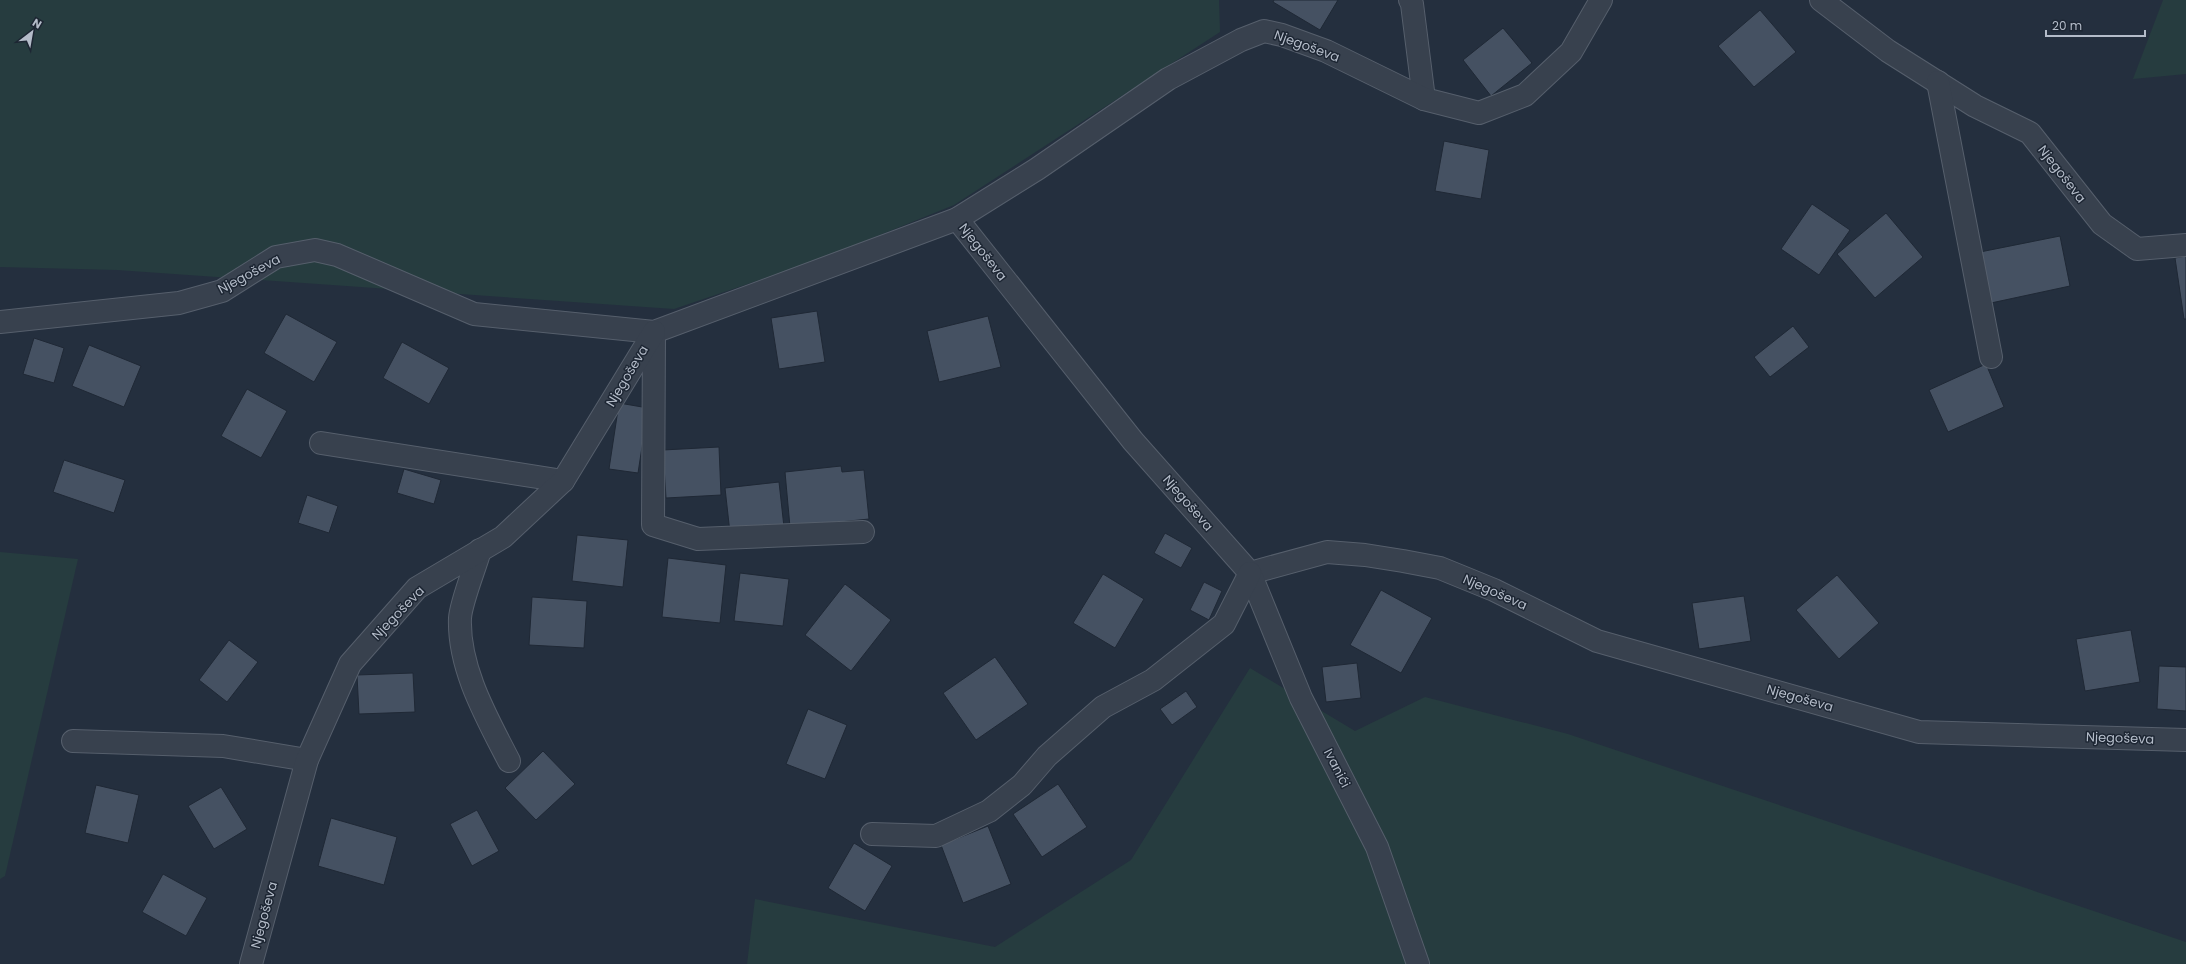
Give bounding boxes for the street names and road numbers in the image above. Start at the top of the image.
street label: Njegoševa [1272,25,1342,67]
street label: Njegoševa [2033,141,2091,207]
street label: Njegoševa [954,219,1012,285]
street label: Njegoševa [214,250,284,298]
street label: Njegoševa [601,342,653,410]
street label: Njegoševa [1158,471,1218,535]
street label: Njegoševa [1460,569,1530,615]
street label: Njegoševa [367,582,429,644]
street label: Njegoševa [1764,679,1836,717]
street label: Njegoševa [2085,727,2155,749]
street label: Ivanići [1319,745,1355,791]
street label: Njegoševa [246,879,282,951]

